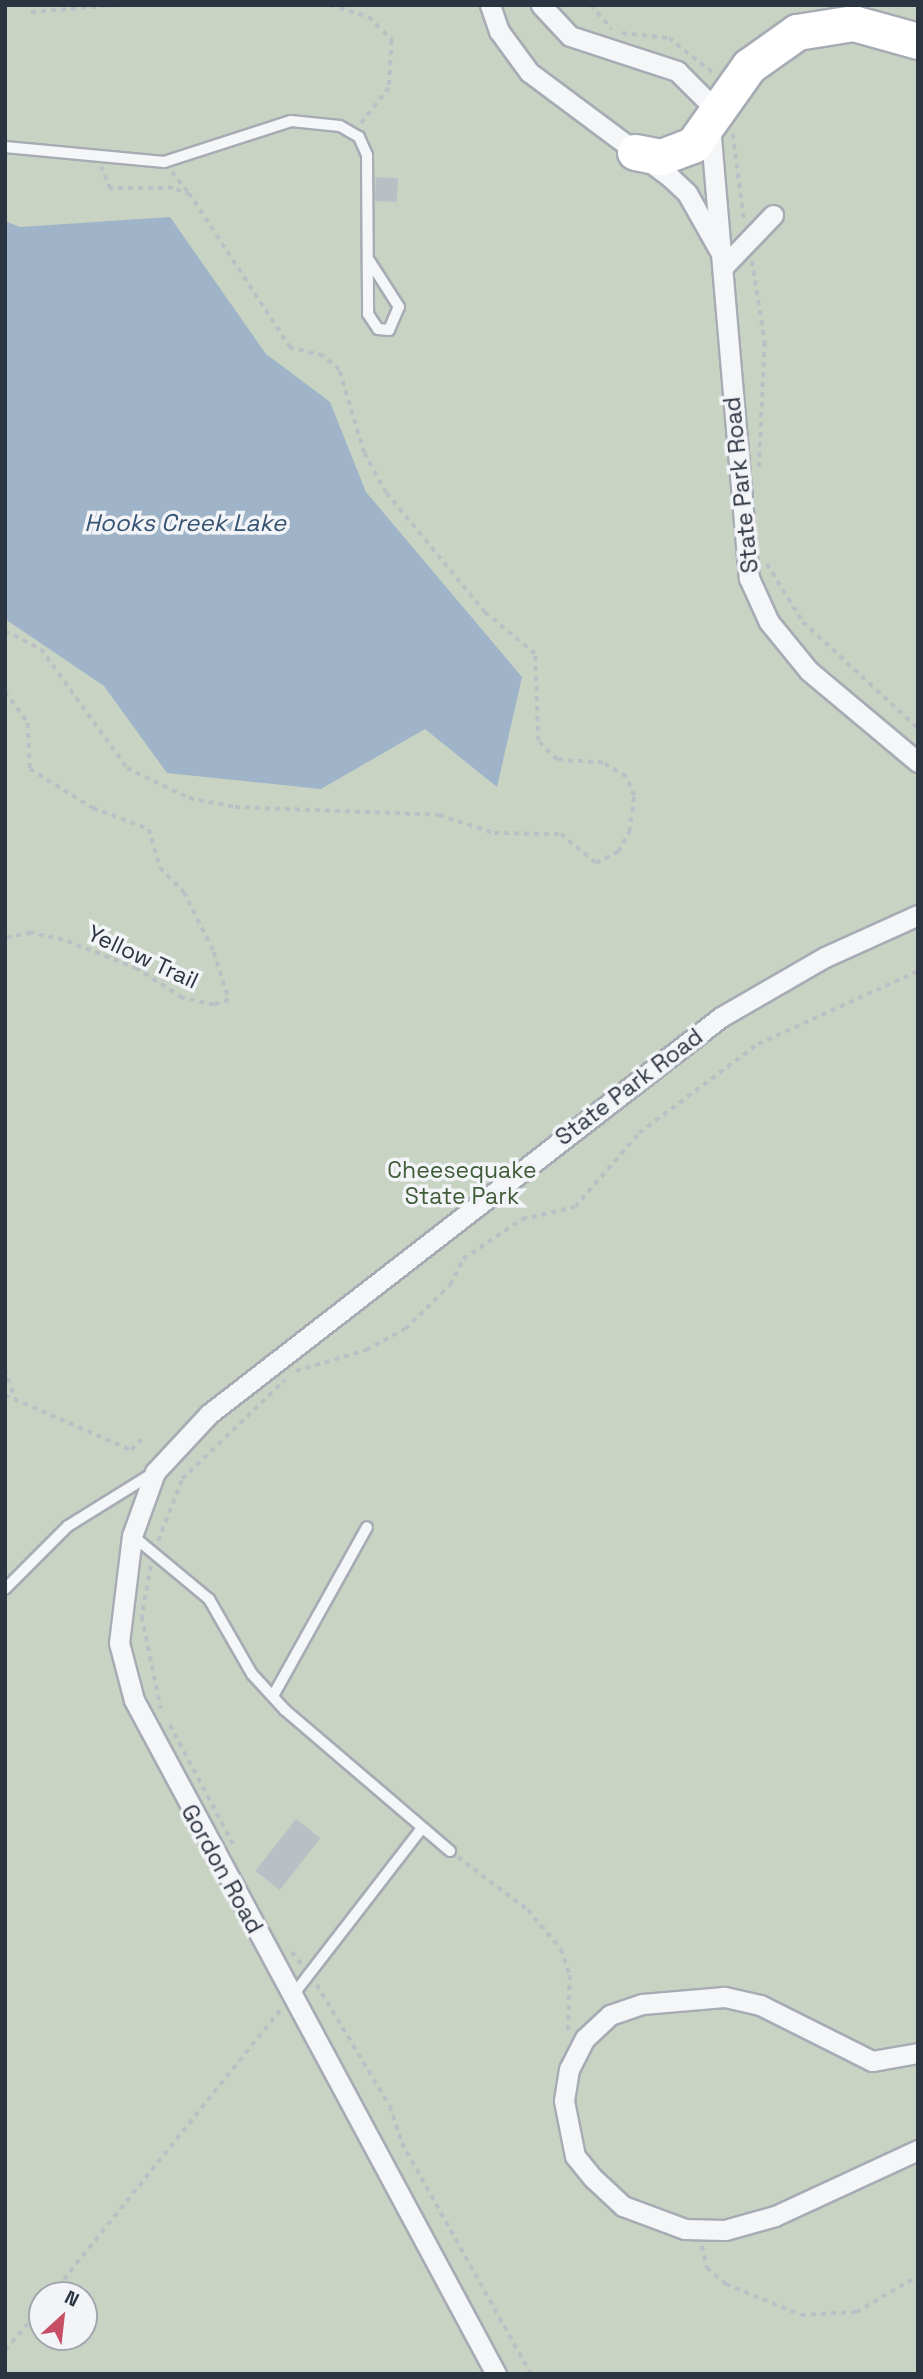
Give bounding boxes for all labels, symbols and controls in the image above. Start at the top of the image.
street label: State Park Road [718,396,764,574]
water label: Hooks Creek Lake [84,509,286,537]
street label: Yellow Trail [83,919,203,995]
street label: State Park Road [550,1023,708,1151]
park label: Cheesequake State Park [387,1156,537,1210]
street label: Gordon Road [175,1800,269,1938]
north arrow [28,2281,98,2351]
text: N [60,2285,83,2313]

